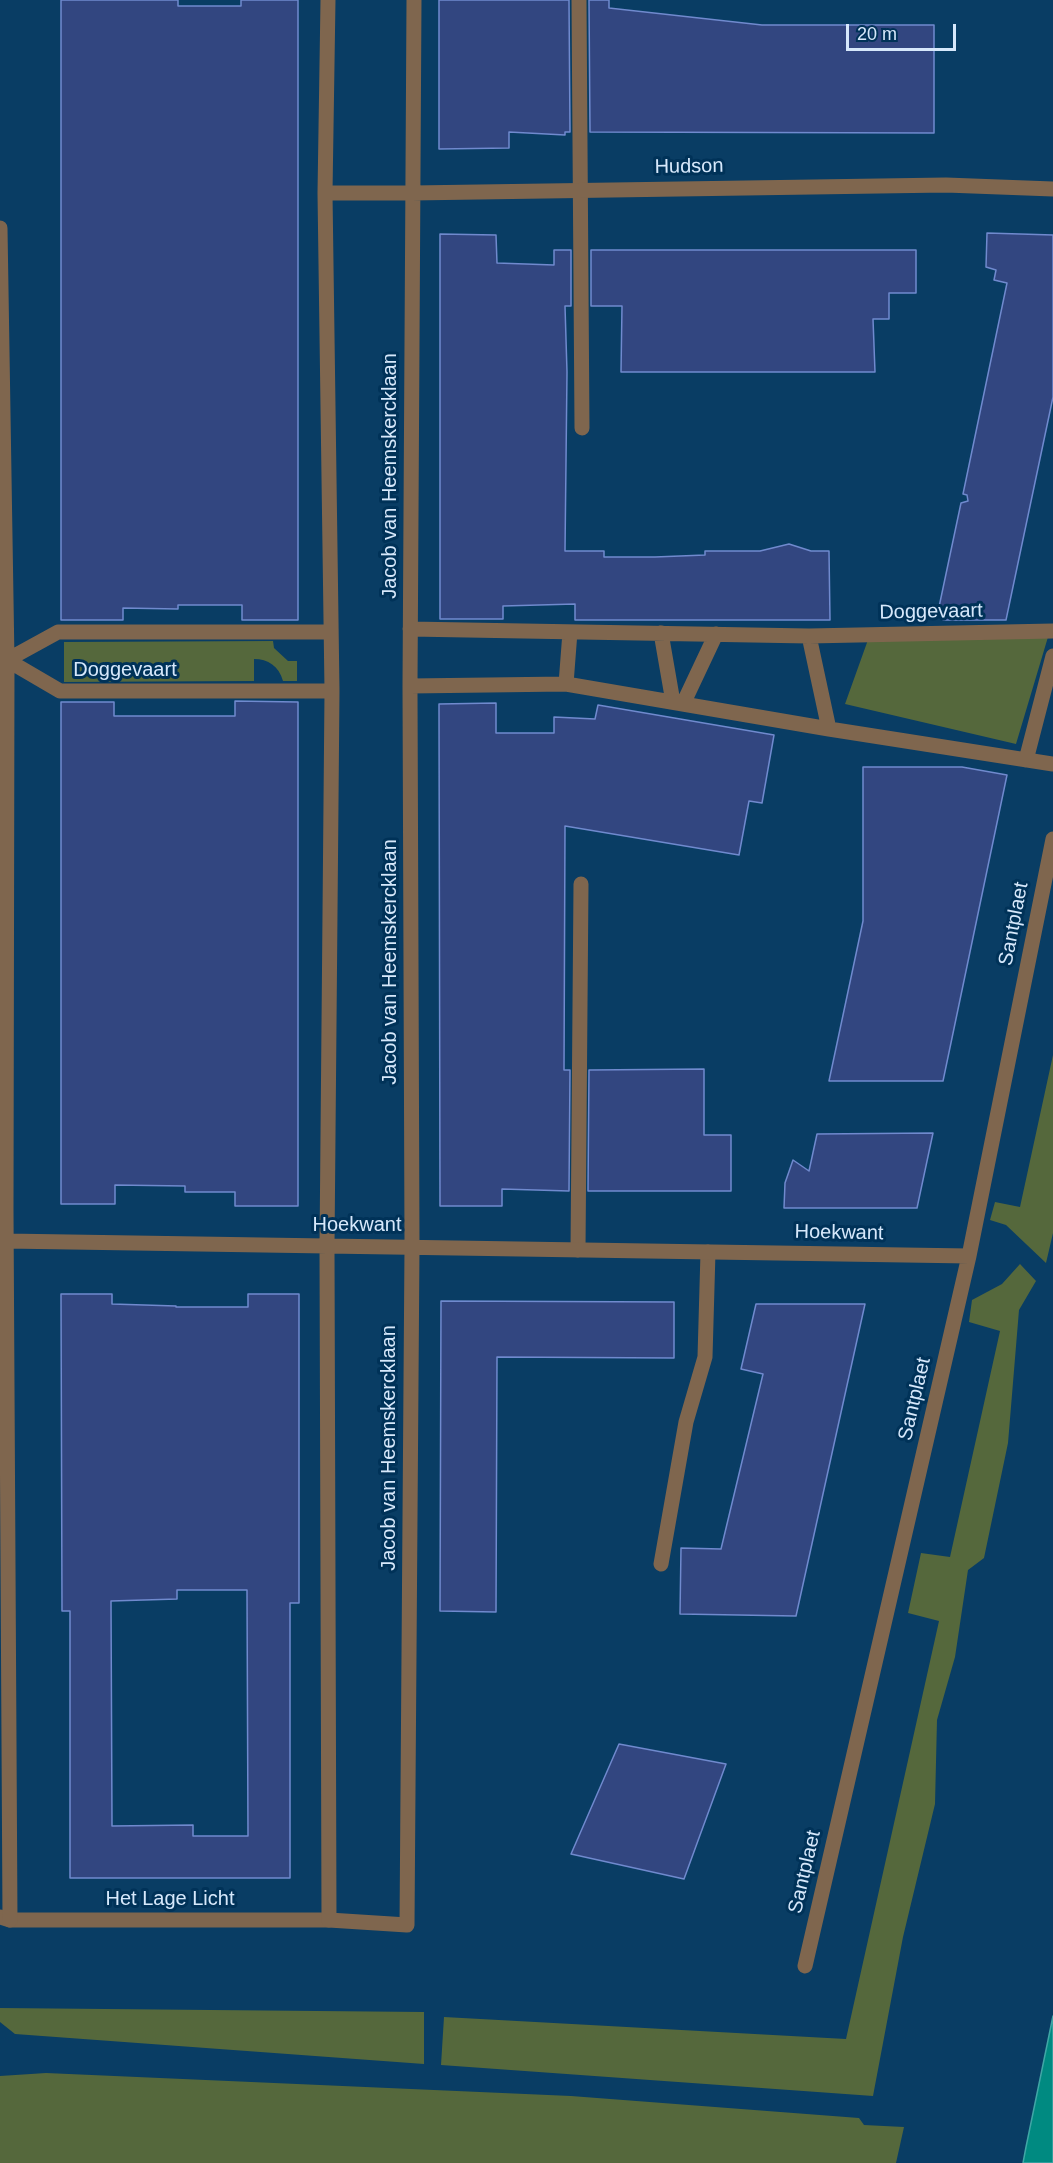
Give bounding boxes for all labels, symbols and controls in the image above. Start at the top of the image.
scale bar [849,12,958,50]
text: 20 m [857,24,897,44]
street label: Hudson [654,154,724,180]
street label: Jacob van Heemskercklaan [378,353,402,599]
street label: Doggevaart [879,599,983,625]
street label: Doggevaart [73,658,177,682]
street label: Jacob van Heemskercklaan [378,839,402,1085]
street label: Santplaet [994,880,1034,968]
street label: Hoekwant [313,1213,401,1237]
street label: Hoekwant [794,1220,884,1246]
street label: Jacob van Heemskercklaan [377,1325,401,1571]
street label: Santplaet [894,1355,936,1443]
street label: Santplaet [784,1828,826,1916]
street label: Het Lage Licht [106,1887,234,1911]

